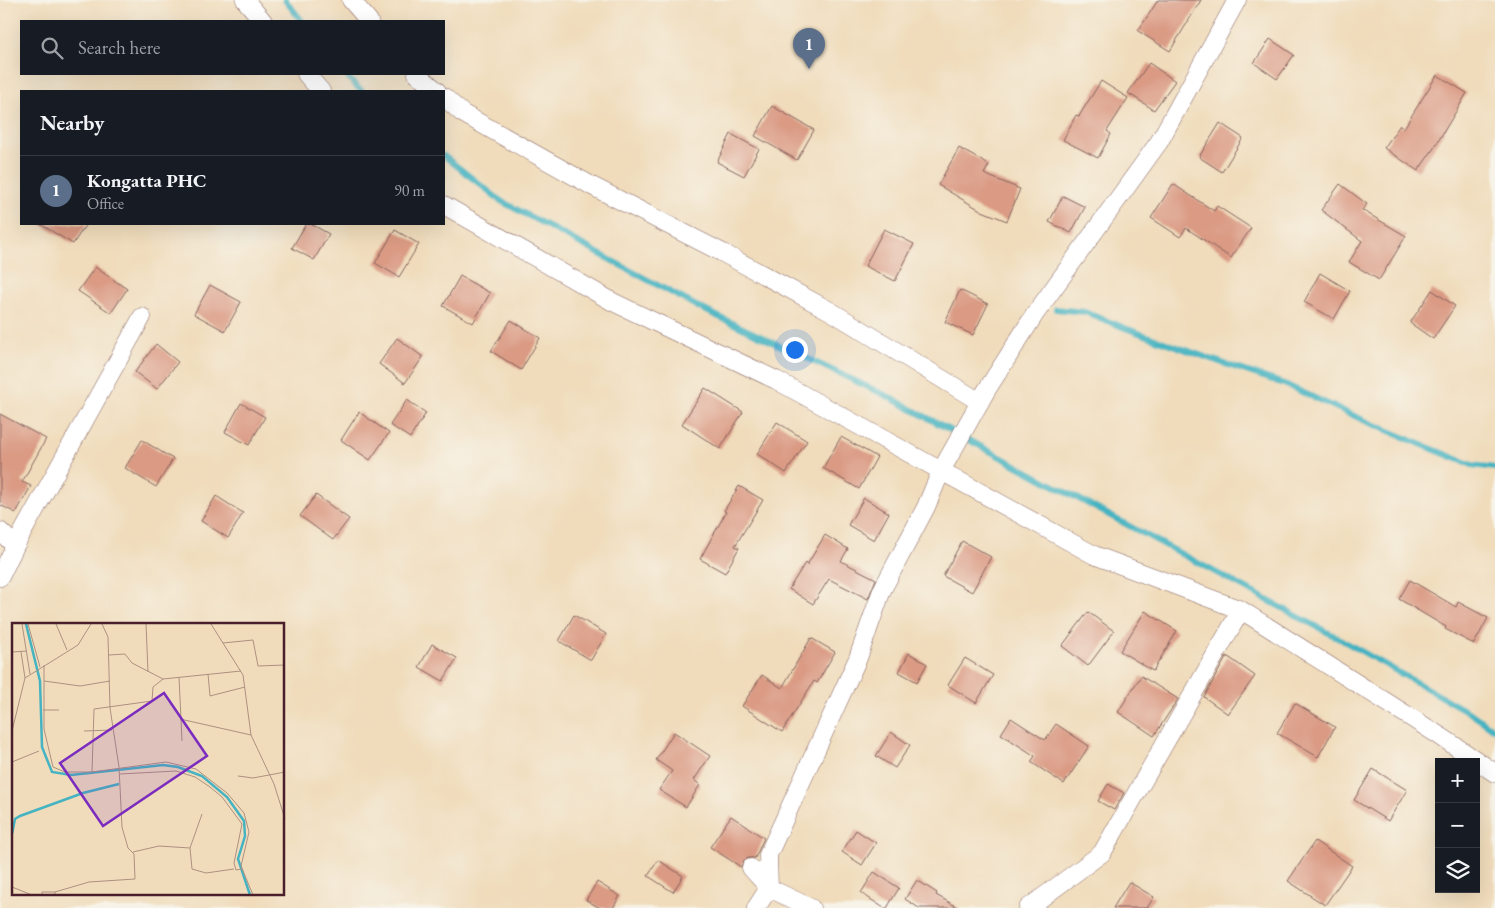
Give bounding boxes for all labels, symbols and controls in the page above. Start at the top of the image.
search box [20,20,445,75]
pin: 1 [793,28,825,69]
icon: search [38,34,66,62]
text: Search here [78,35,160,60]
text: Nearby [40,109,104,136]
text: Kongatta PHC [87,168,207,193]
text: 1 [52,180,60,201]
text: 90 m [394,180,425,201]
text: Office [87,193,124,214]
your location [782,337,808,363]
inset map [12,623,285,896]
map controls [1435,758,1480,893]
button: + [1435,758,1480,803]
button: − [1435,803,1480,848]
button: layers [1435,848,1480,893]

